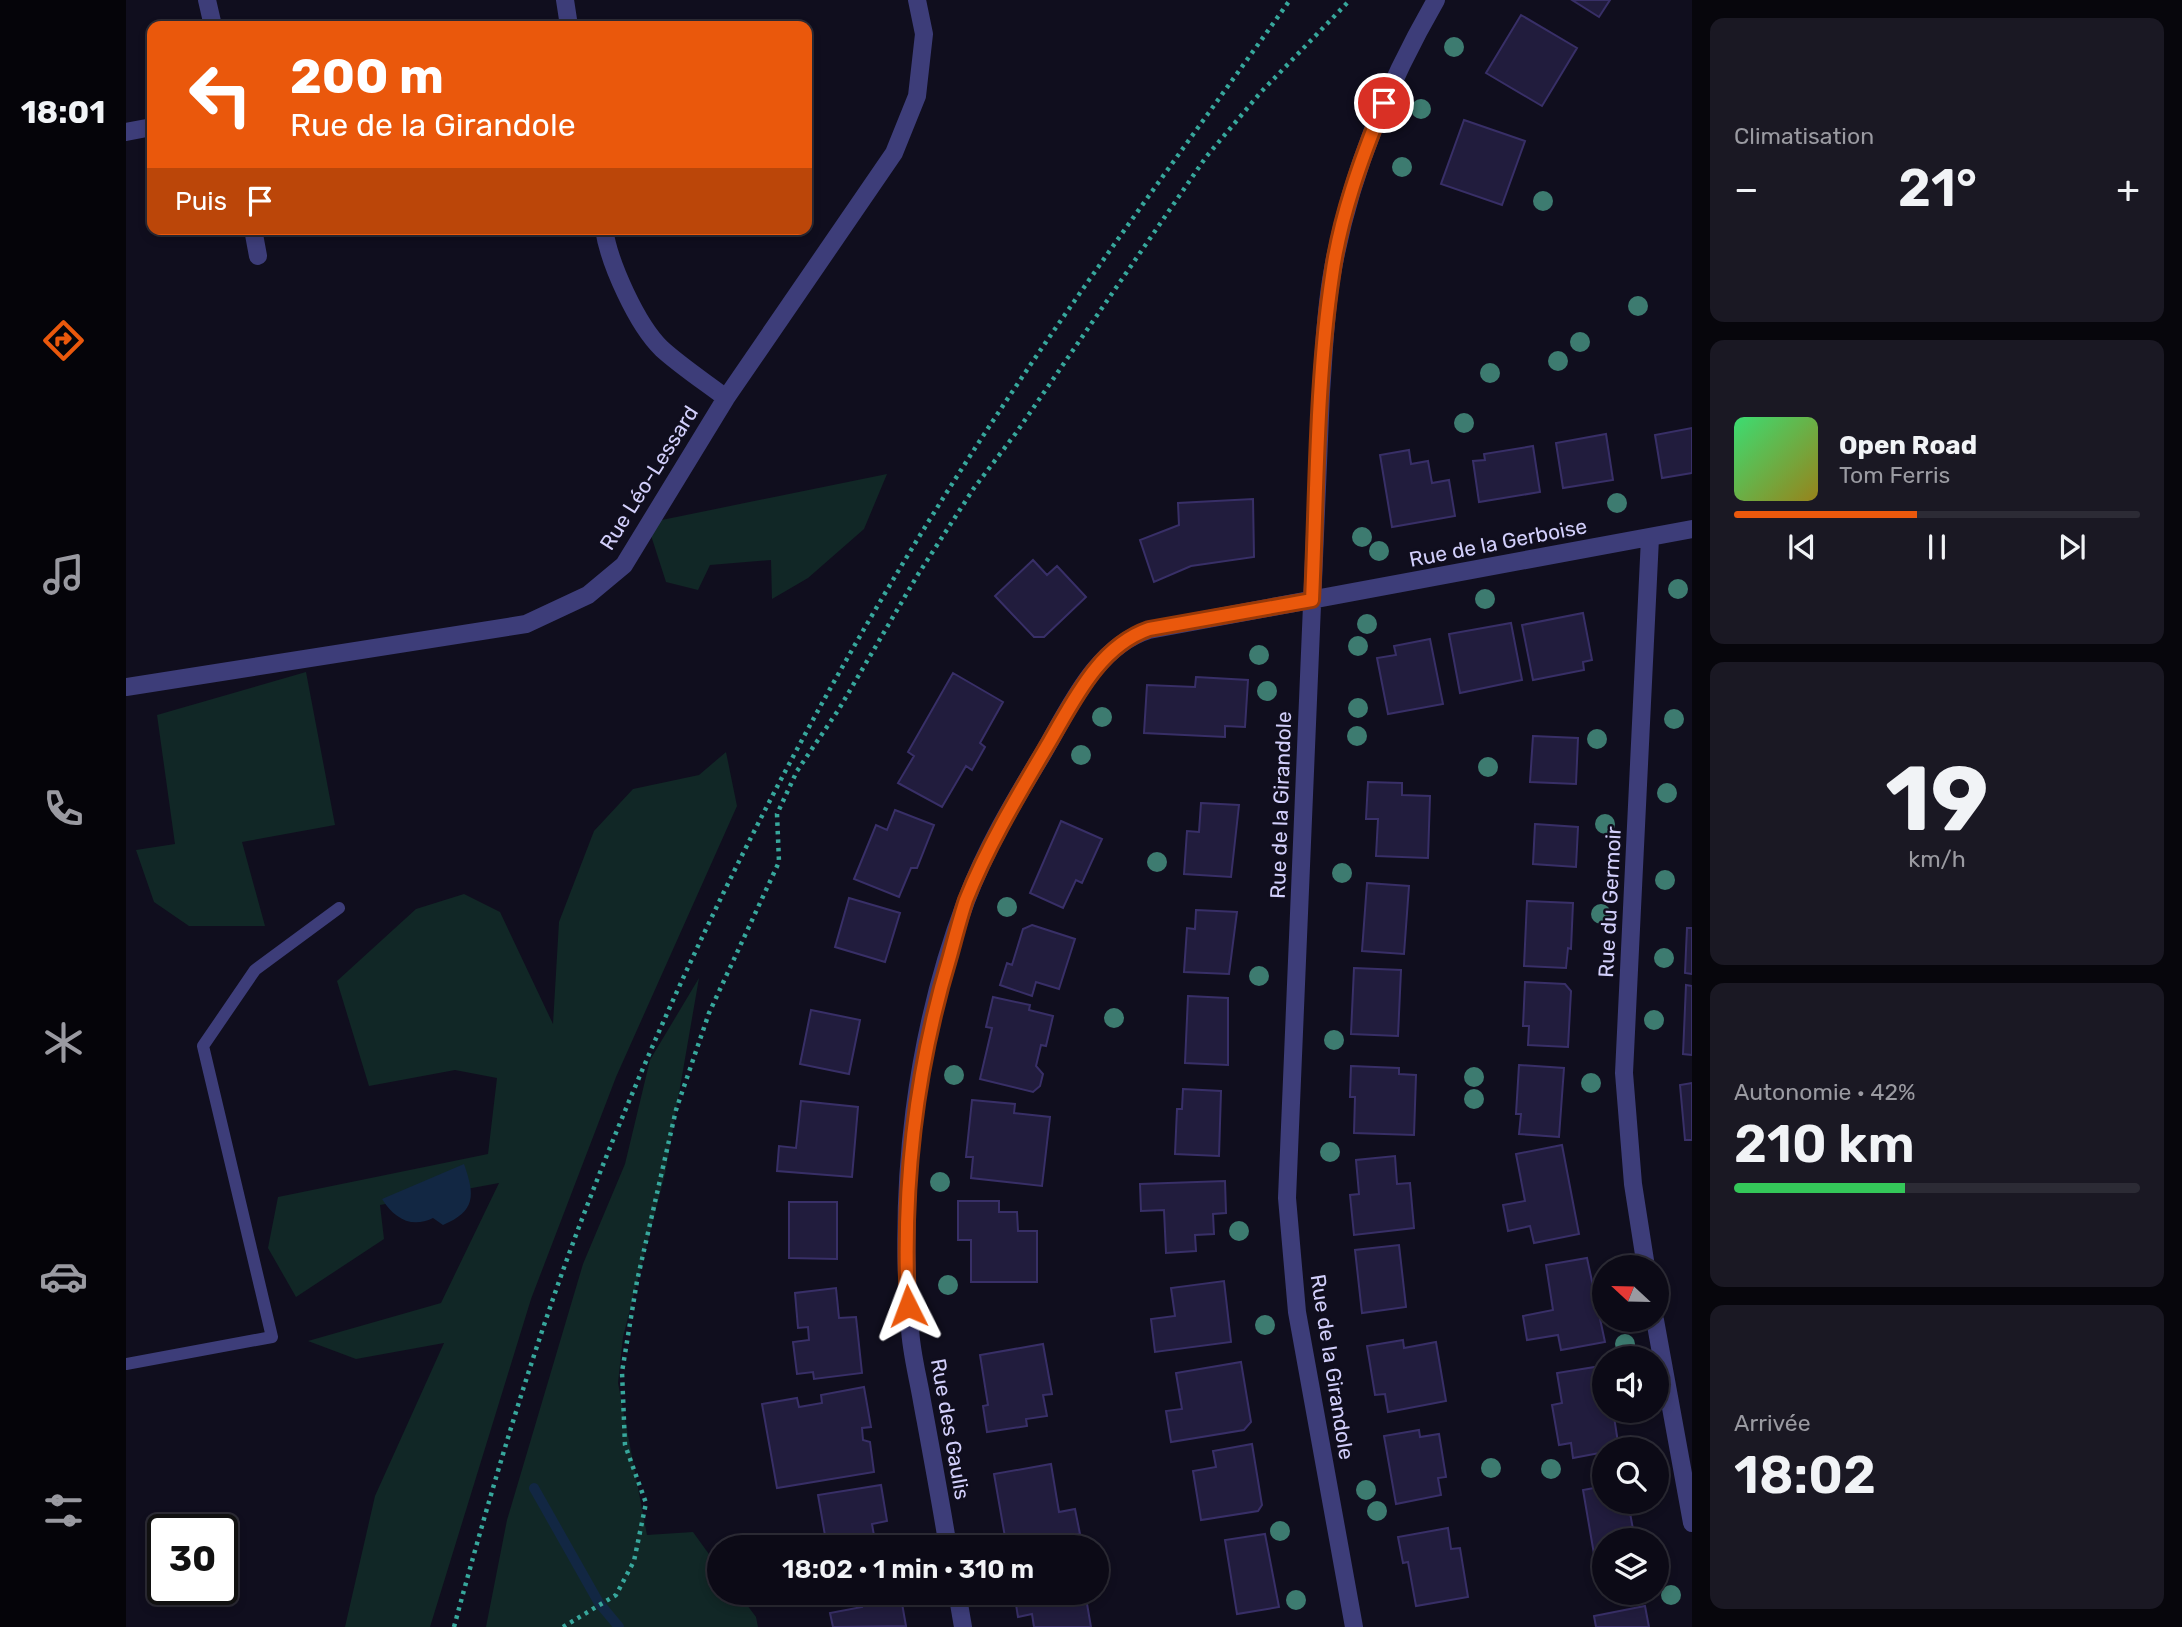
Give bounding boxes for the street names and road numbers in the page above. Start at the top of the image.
street label: Rue Léo-Lessard [594,401,703,554]
street label: Rue de la Gerboise [1407,513,1589,572]
street label: Rue de la Girandole [1265,711,1296,899]
street label: Rue du Germoir [1593,826,1626,978]
street label: Rue de la Girandole [1305,1272,1360,1461]
street label: Rue des Gaulis [926,1356,975,1501]

